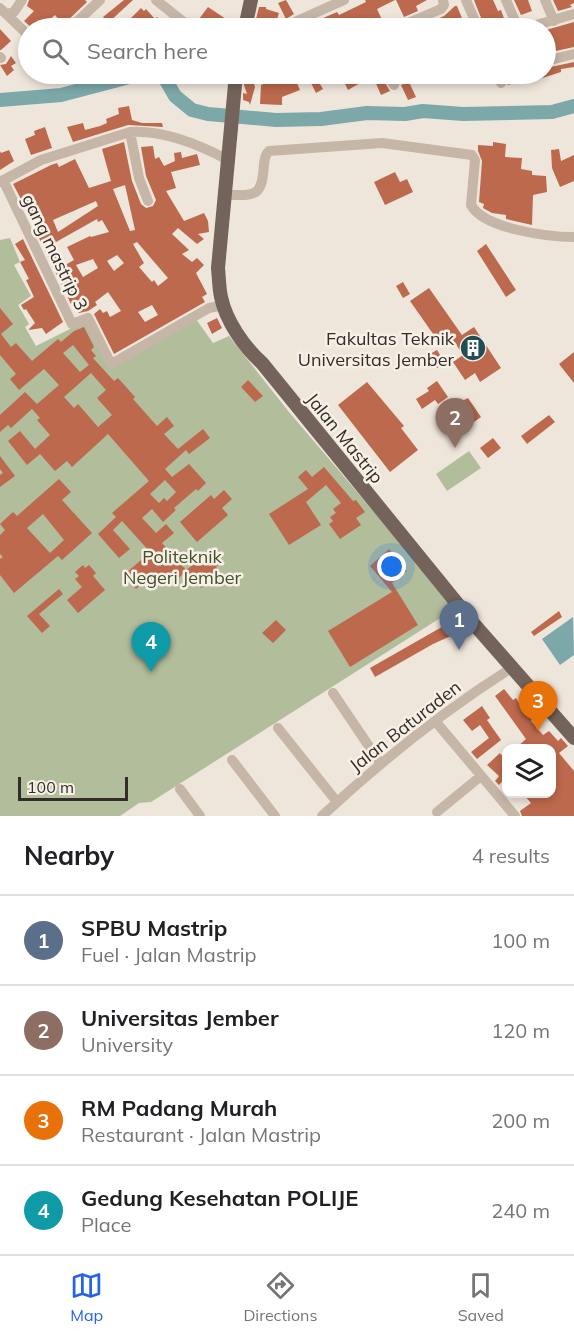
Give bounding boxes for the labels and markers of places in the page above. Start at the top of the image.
place label: Fakultas Teknik Universitas Jember [298,327,455,371]
building icon: Fakultas Teknik Universitas Jember [458,333,488,363]
pin: 2 [436,398,474,448]
pin: 1 [440,600,478,650]
pin: 4 [132,622,170,672]
pin: 3 [518,682,558,731]

